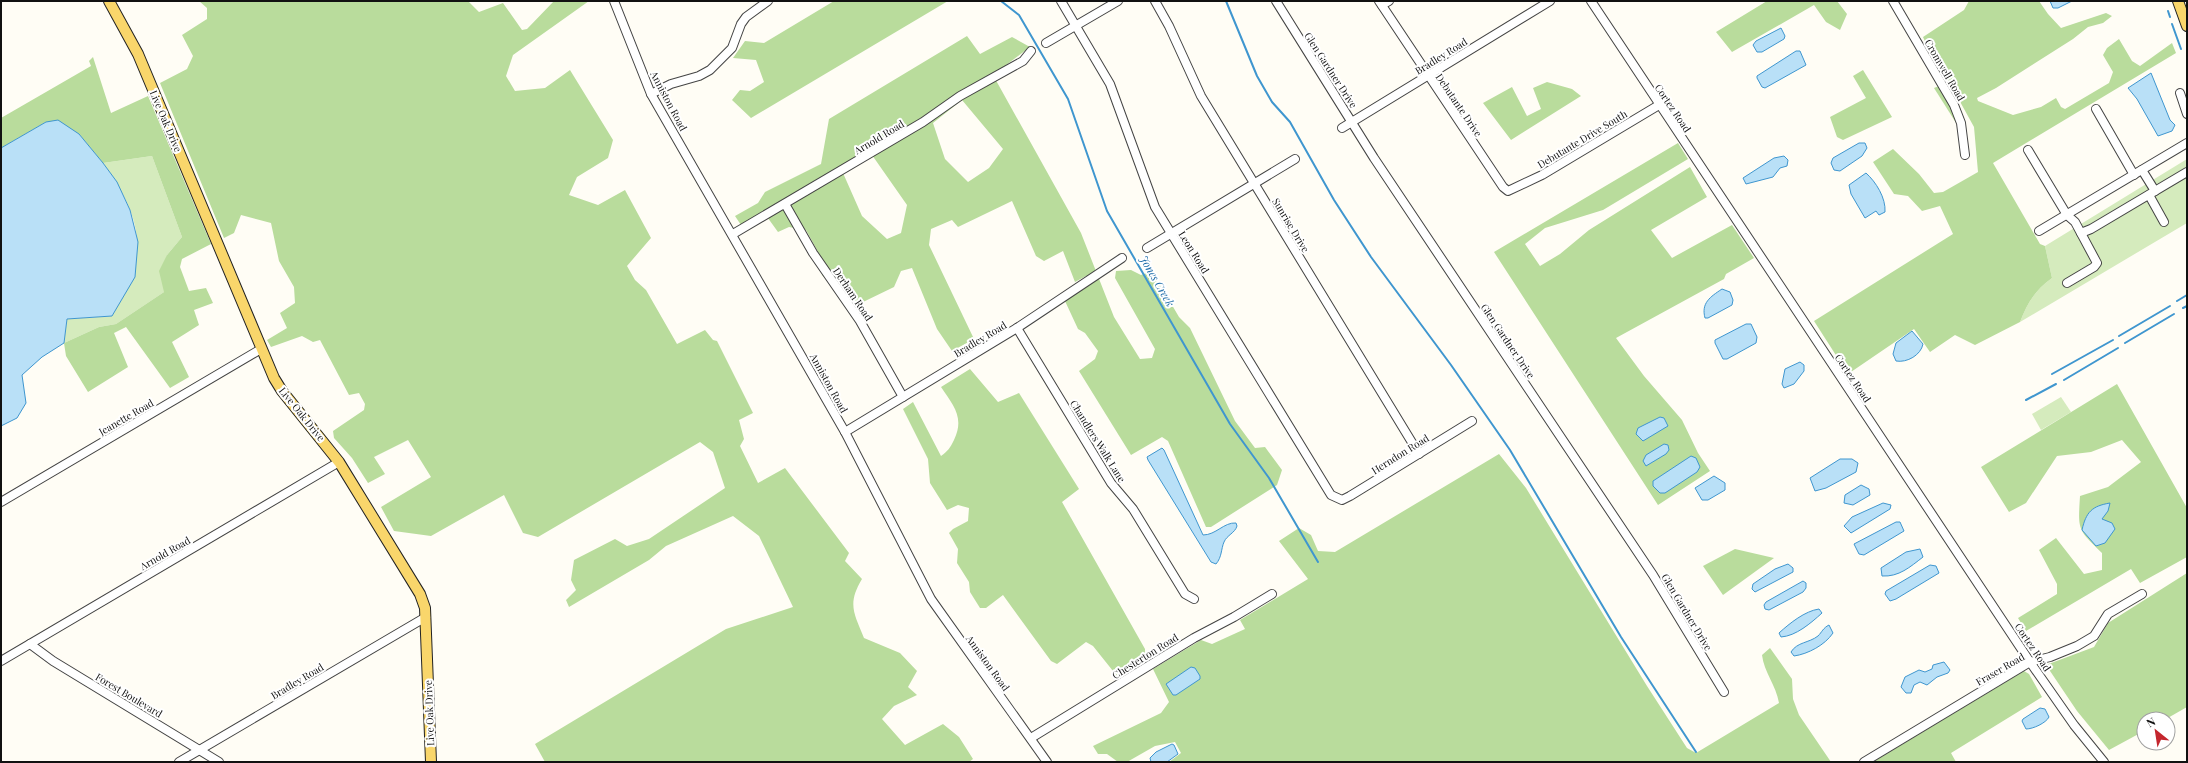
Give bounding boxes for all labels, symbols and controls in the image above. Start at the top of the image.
street label: Glen Gardner Drive [1301,29,1361,111]
street label: Bradley Road [1412,34,1470,78]
street label: Cromwell Road [1922,37,1968,104]
street label: Anniston Road [647,68,691,134]
street label: Debutante Drive [1433,71,1485,139]
street label: Cortez Road [1652,81,1694,135]
street label: Live Oak Drive [147,88,185,154]
street label: Debutante Drive South [1535,107,1630,171]
street label: Arnold Road [851,117,907,158]
street label: Sunrise Drive [1269,195,1313,255]
street label: Leon Road [1175,228,1213,276]
water label: Jones Creek [1137,252,1178,309]
street label: Derham Road [830,265,876,324]
street label: Glen Gardner Drive [1478,301,1538,381]
street label: Bradley Road [951,318,1009,360]
street label: Anniston Road [806,350,851,415]
street label: Cortez Road [1832,351,1874,405]
street label: Live Oak Drive [276,384,328,444]
street label: Jeanette Road [95,396,156,439]
street label: Chandlers Walk Lane [1067,397,1129,485]
street label: Herndon Road [1369,431,1432,477]
street label: Arnold Road [136,533,193,574]
street label: Glen Gardner Drive [1658,571,1716,653]
street label: Cortez Road [2012,620,2054,674]
street label: Chesterton Road [1109,630,1181,682]
street label: Anniston Road [962,631,1013,694]
street label: Fraser Road [1973,649,2027,689]
street label: Bradley Road [268,660,326,702]
street label: Forest Boulevard [93,669,165,721]
street label: Live Oak Drive [421,680,437,746]
north arrow [2136,711,2176,751]
text: N [2144,713,2158,730]

